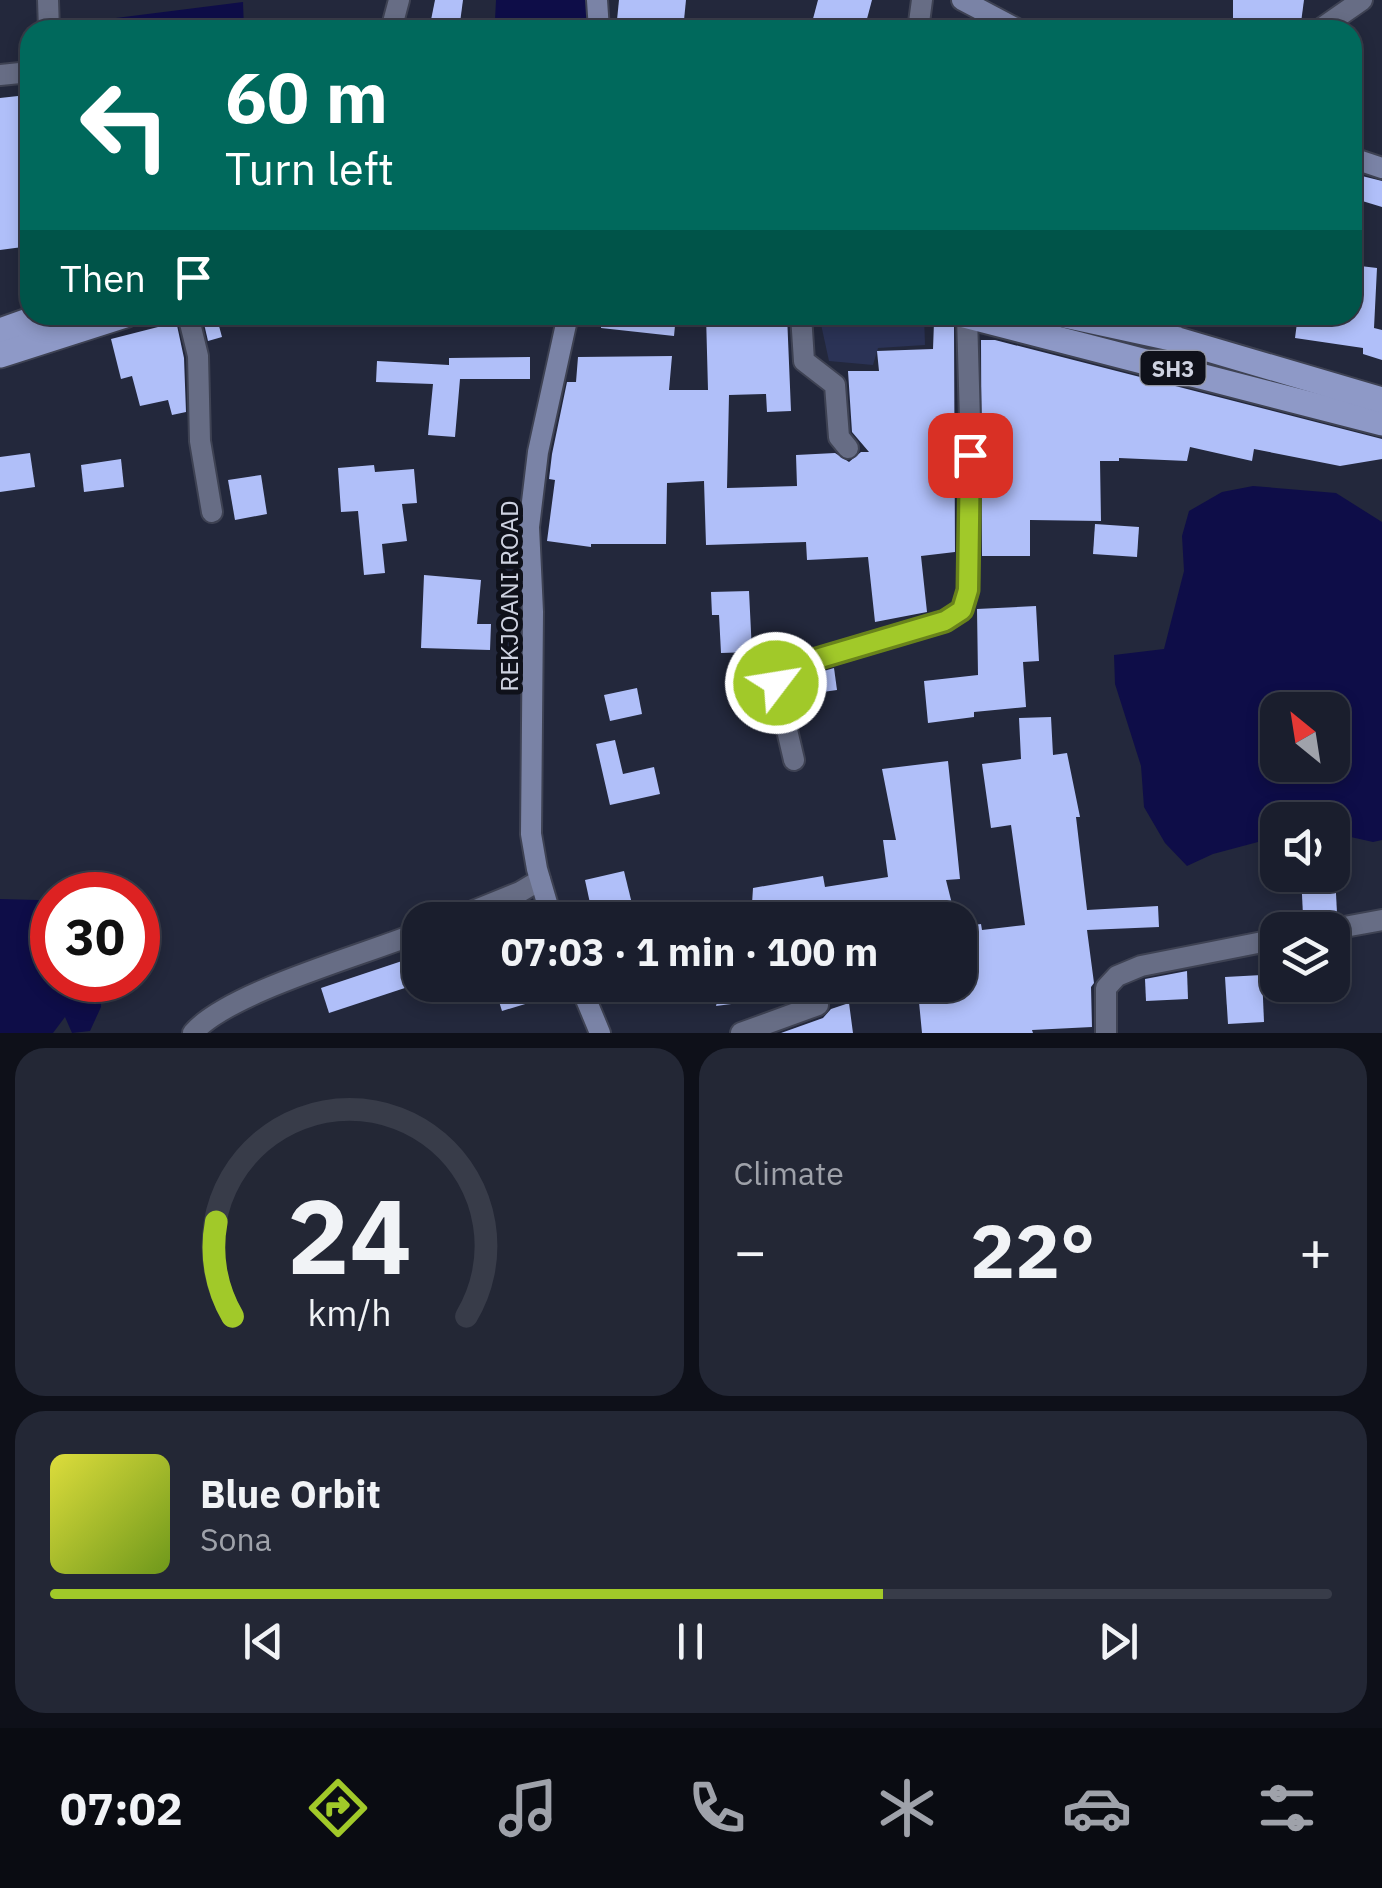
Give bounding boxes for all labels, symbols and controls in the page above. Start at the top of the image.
text: 60 m [225,51,388,142]
icon: left [60,60,190,190]
text: Turn left [225,139,394,197]
icon: arrive [166,250,221,305]
text: Then [60,253,146,302]
road number: SH3 [1140,351,1206,385]
pin [928,413,1013,498]
icon: arrive [943,428,998,483]
street label: REKJOANI ROAD [492,500,525,692]
position arrow [724,631,828,735]
north arrow [1260,692,1350,782]
map controls [1260,692,1350,1002]
button: sound [1260,802,1350,892]
speed limit sign: 30 [30,872,160,1002]
button: layers [1260,912,1350,1002]
text: 07:03 · 1 min · 100 m [501,927,878,976]
text: Climate [734,1152,844,1194]
text: 24 [287,1167,412,1303]
text: 22° [970,1201,1095,1299]
text: − [734,1215,767,1286]
text: + [1299,1215,1332,1286]
text: km/h [307,1289,391,1336]
text: Blue Orbit [200,1469,381,1518]
text: Sona [200,1518,272,1560]
icon: previous [236,1614,291,1669]
icon: pause [663,1614,718,1669]
icon: next [1091,1614,1146,1669]
icon: directions [303,1773,373,1843]
icon: music [493,1773,563,1843]
icon: phone [682,1773,752,1843]
icon: climate [872,1773,942,1843]
icon: car [1062,1773,1132,1843]
icon: filters [1252,1773,1322,1843]
text: 07:02 [60,1779,183,1837]

